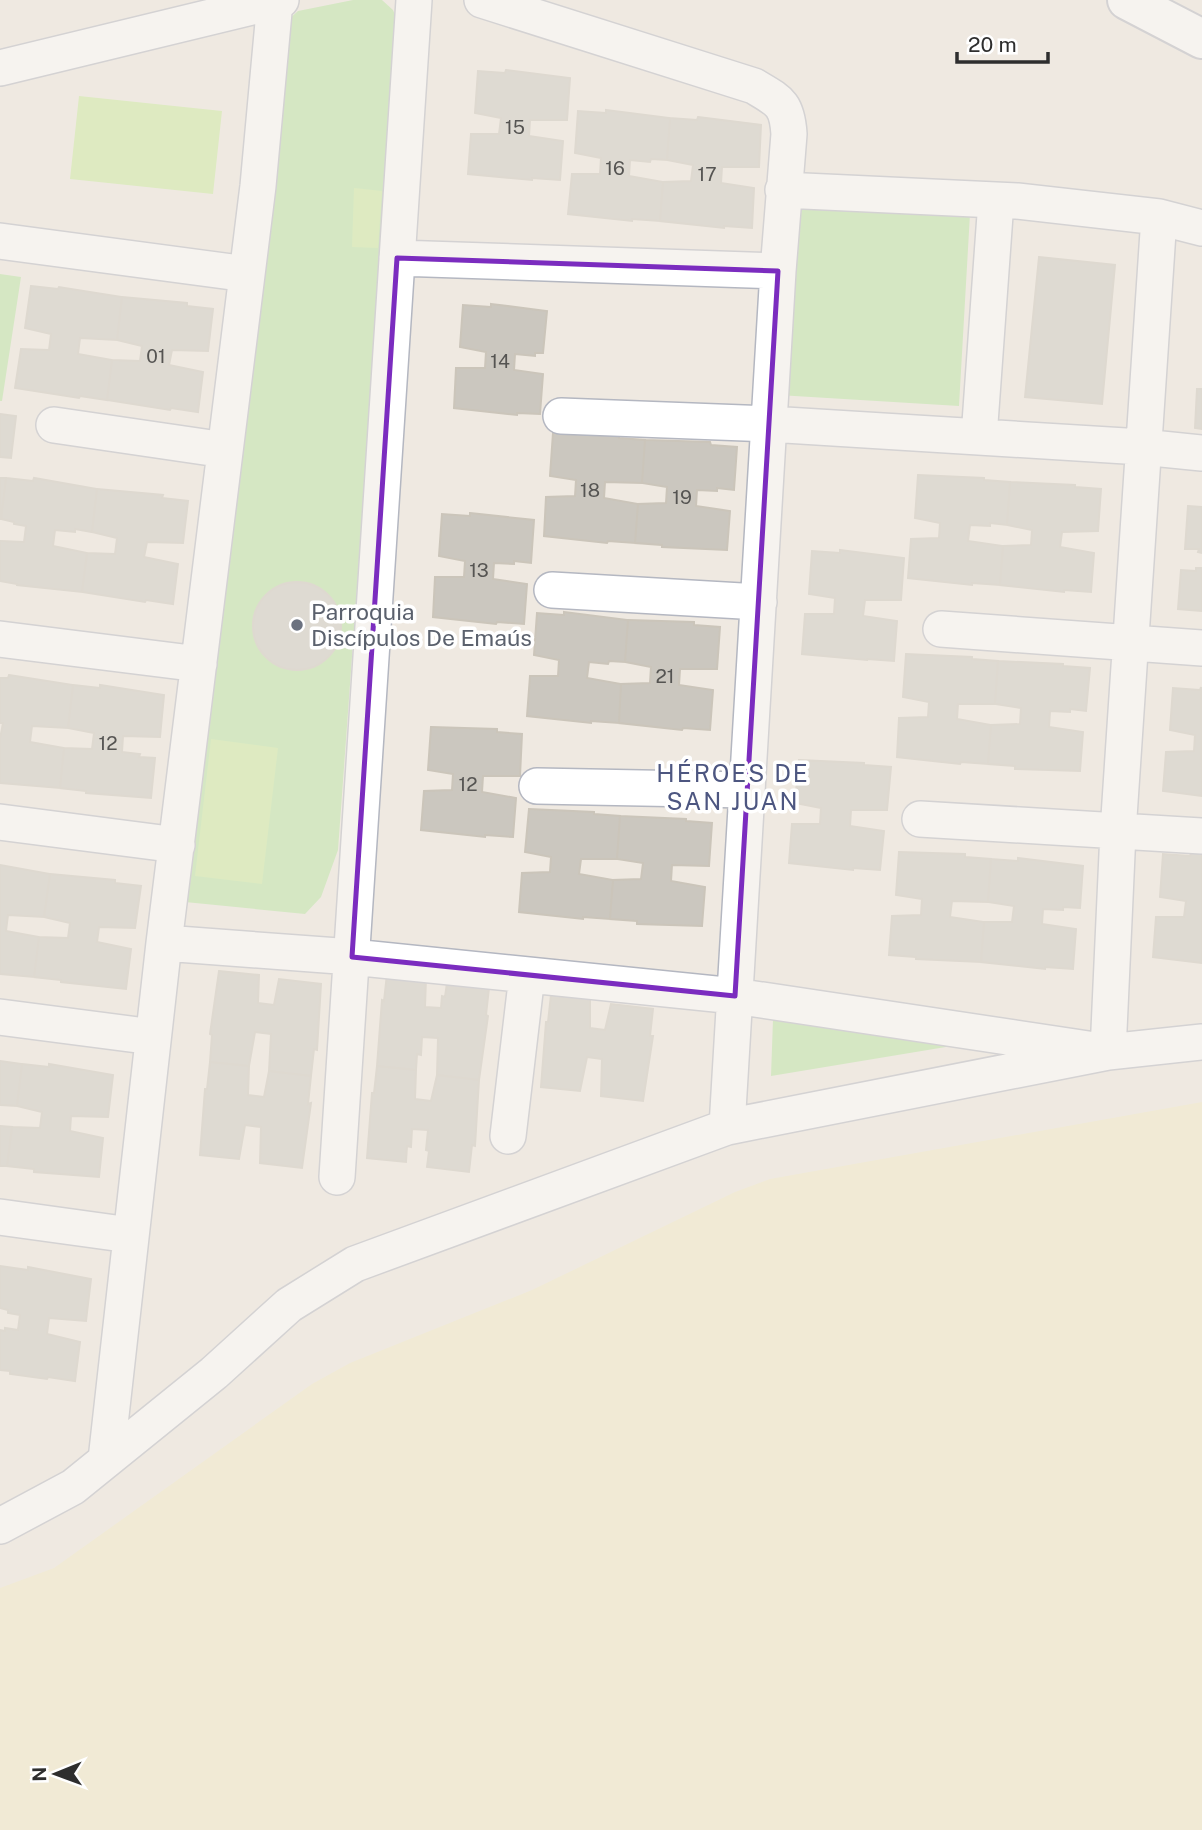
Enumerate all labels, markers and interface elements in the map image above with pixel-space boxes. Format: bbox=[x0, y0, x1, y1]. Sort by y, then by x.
scale bar bbox=[957, 21, 1048, 65]
text: 20 m bbox=[968, 32, 1017, 57]
house number: 15 bbox=[505, 116, 525, 138]
house number: 16 bbox=[605, 157, 625, 179]
house number: 17 bbox=[697, 163, 717, 185]
house number: 01 bbox=[146, 345, 166, 367]
house number: 14 bbox=[490, 350, 510, 372]
house number: 18 bbox=[580, 479, 600, 501]
house number: 19 bbox=[672, 486, 692, 508]
house number: 13 bbox=[469, 559, 489, 581]
place label: Parroquia Discípulos De Emaús bbox=[311, 598, 532, 651]
marker: Parroquia Discípulos De Emaús bbox=[289, 617, 305, 633]
house number: 21 bbox=[655, 665, 675, 687]
house number: 12 bbox=[98, 732, 118, 754]
district label: HÉROES DE SAN JUAN bbox=[656, 759, 810, 815]
house number: 12 bbox=[458, 773, 478, 795]
north arrow bbox=[21, 1739, 91, 1809]
text: N bbox=[28, 1767, 50, 1782]

